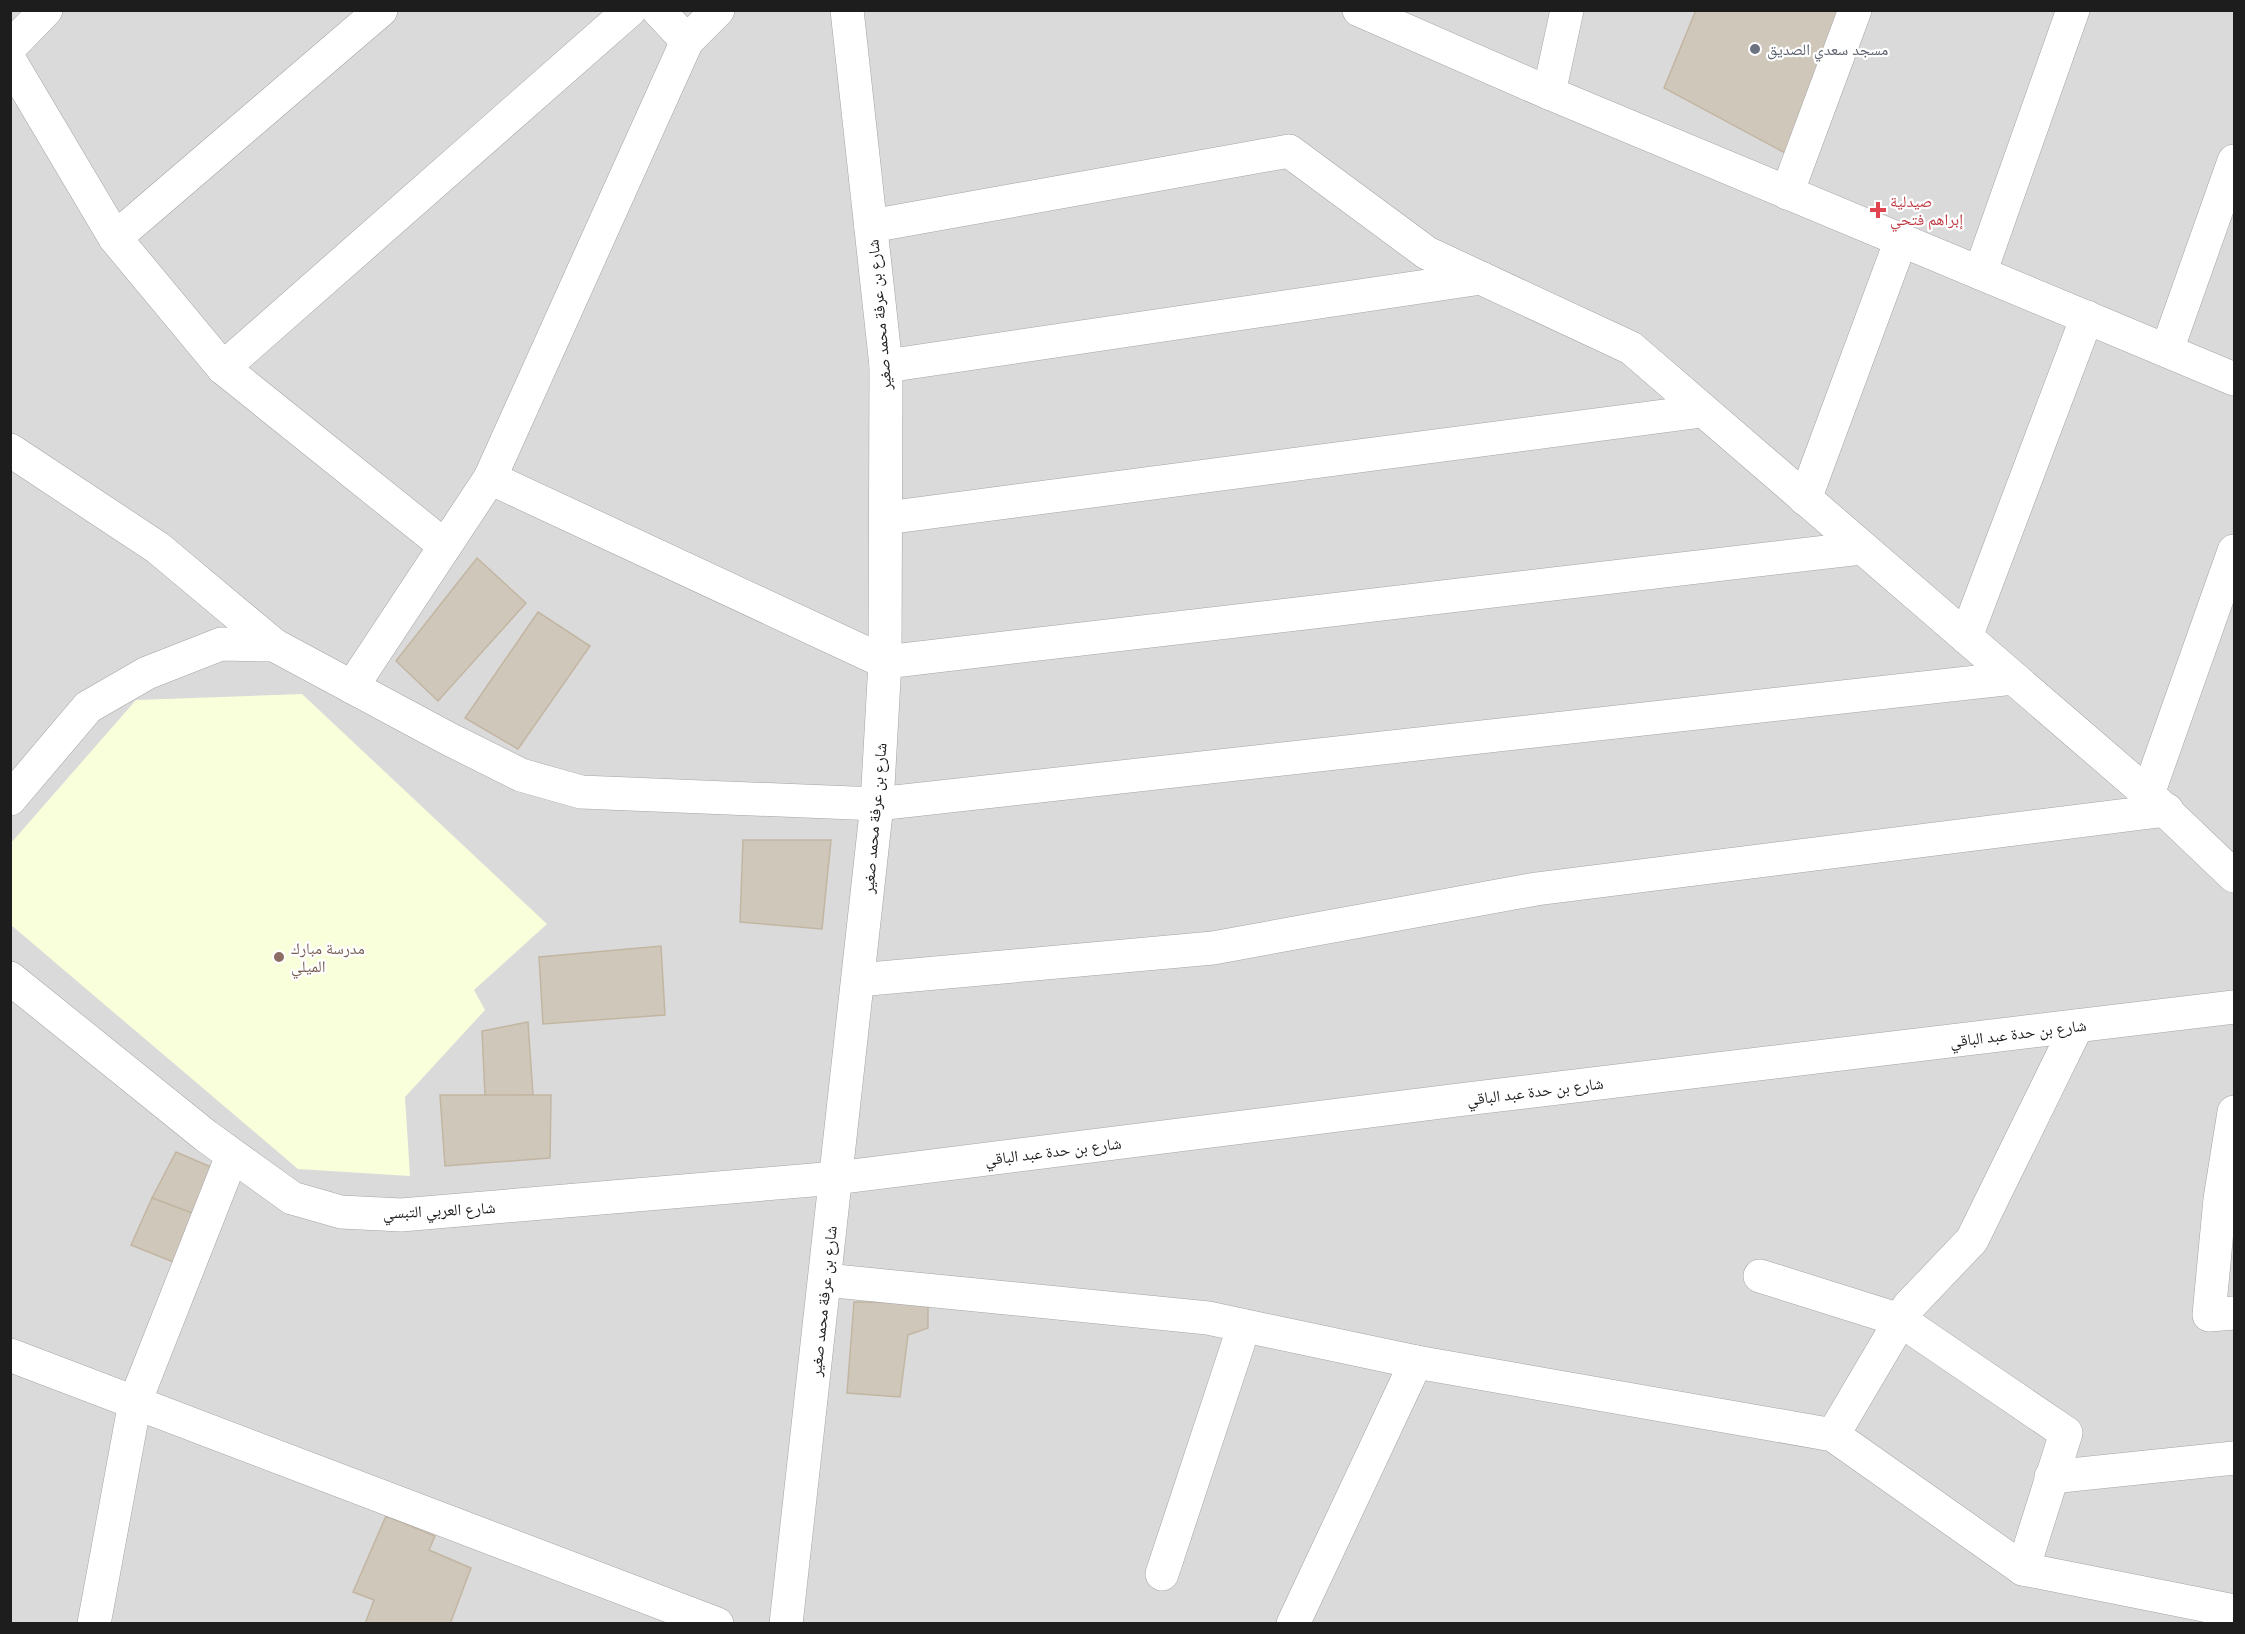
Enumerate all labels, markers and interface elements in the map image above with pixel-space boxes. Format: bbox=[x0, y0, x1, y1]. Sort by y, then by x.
place label: مسجد سعدي الصديق bbox=[1767, 39, 1888, 62]
marker: مسجد سعدي الصديق bbox=[1748, 42, 1762, 56]
place label: صيدلية إبراهم فتحي bbox=[1890, 191, 1963, 232]
marker: صيدلية إبراهم فتحي bbox=[1871, 203, 1885, 217]
street label: شارع بن عرفة محمد صغير bbox=[862, 239, 897, 392]
street label: شارع بن عرفة محمد صغير bbox=[857, 742, 892, 895]
place label: مدرسة مبارك الميلي bbox=[291, 938, 365, 979]
marker: مدرسة مبارك الميلي bbox=[272, 950, 286, 964]
street label: شارع بن حدة عبد الباقي bbox=[1949, 1015, 2088, 1054]
street label: شارع بن حدة عبد الباقي bbox=[1466, 1073, 1605, 1112]
street label: شارع بن حدة عبد الباقي bbox=[984, 1133, 1123, 1172]
street label: شارع العربي التبسي bbox=[382, 1197, 496, 1226]
street label: شارع بن عرفة محمد صغير bbox=[805, 1225, 842, 1378]

